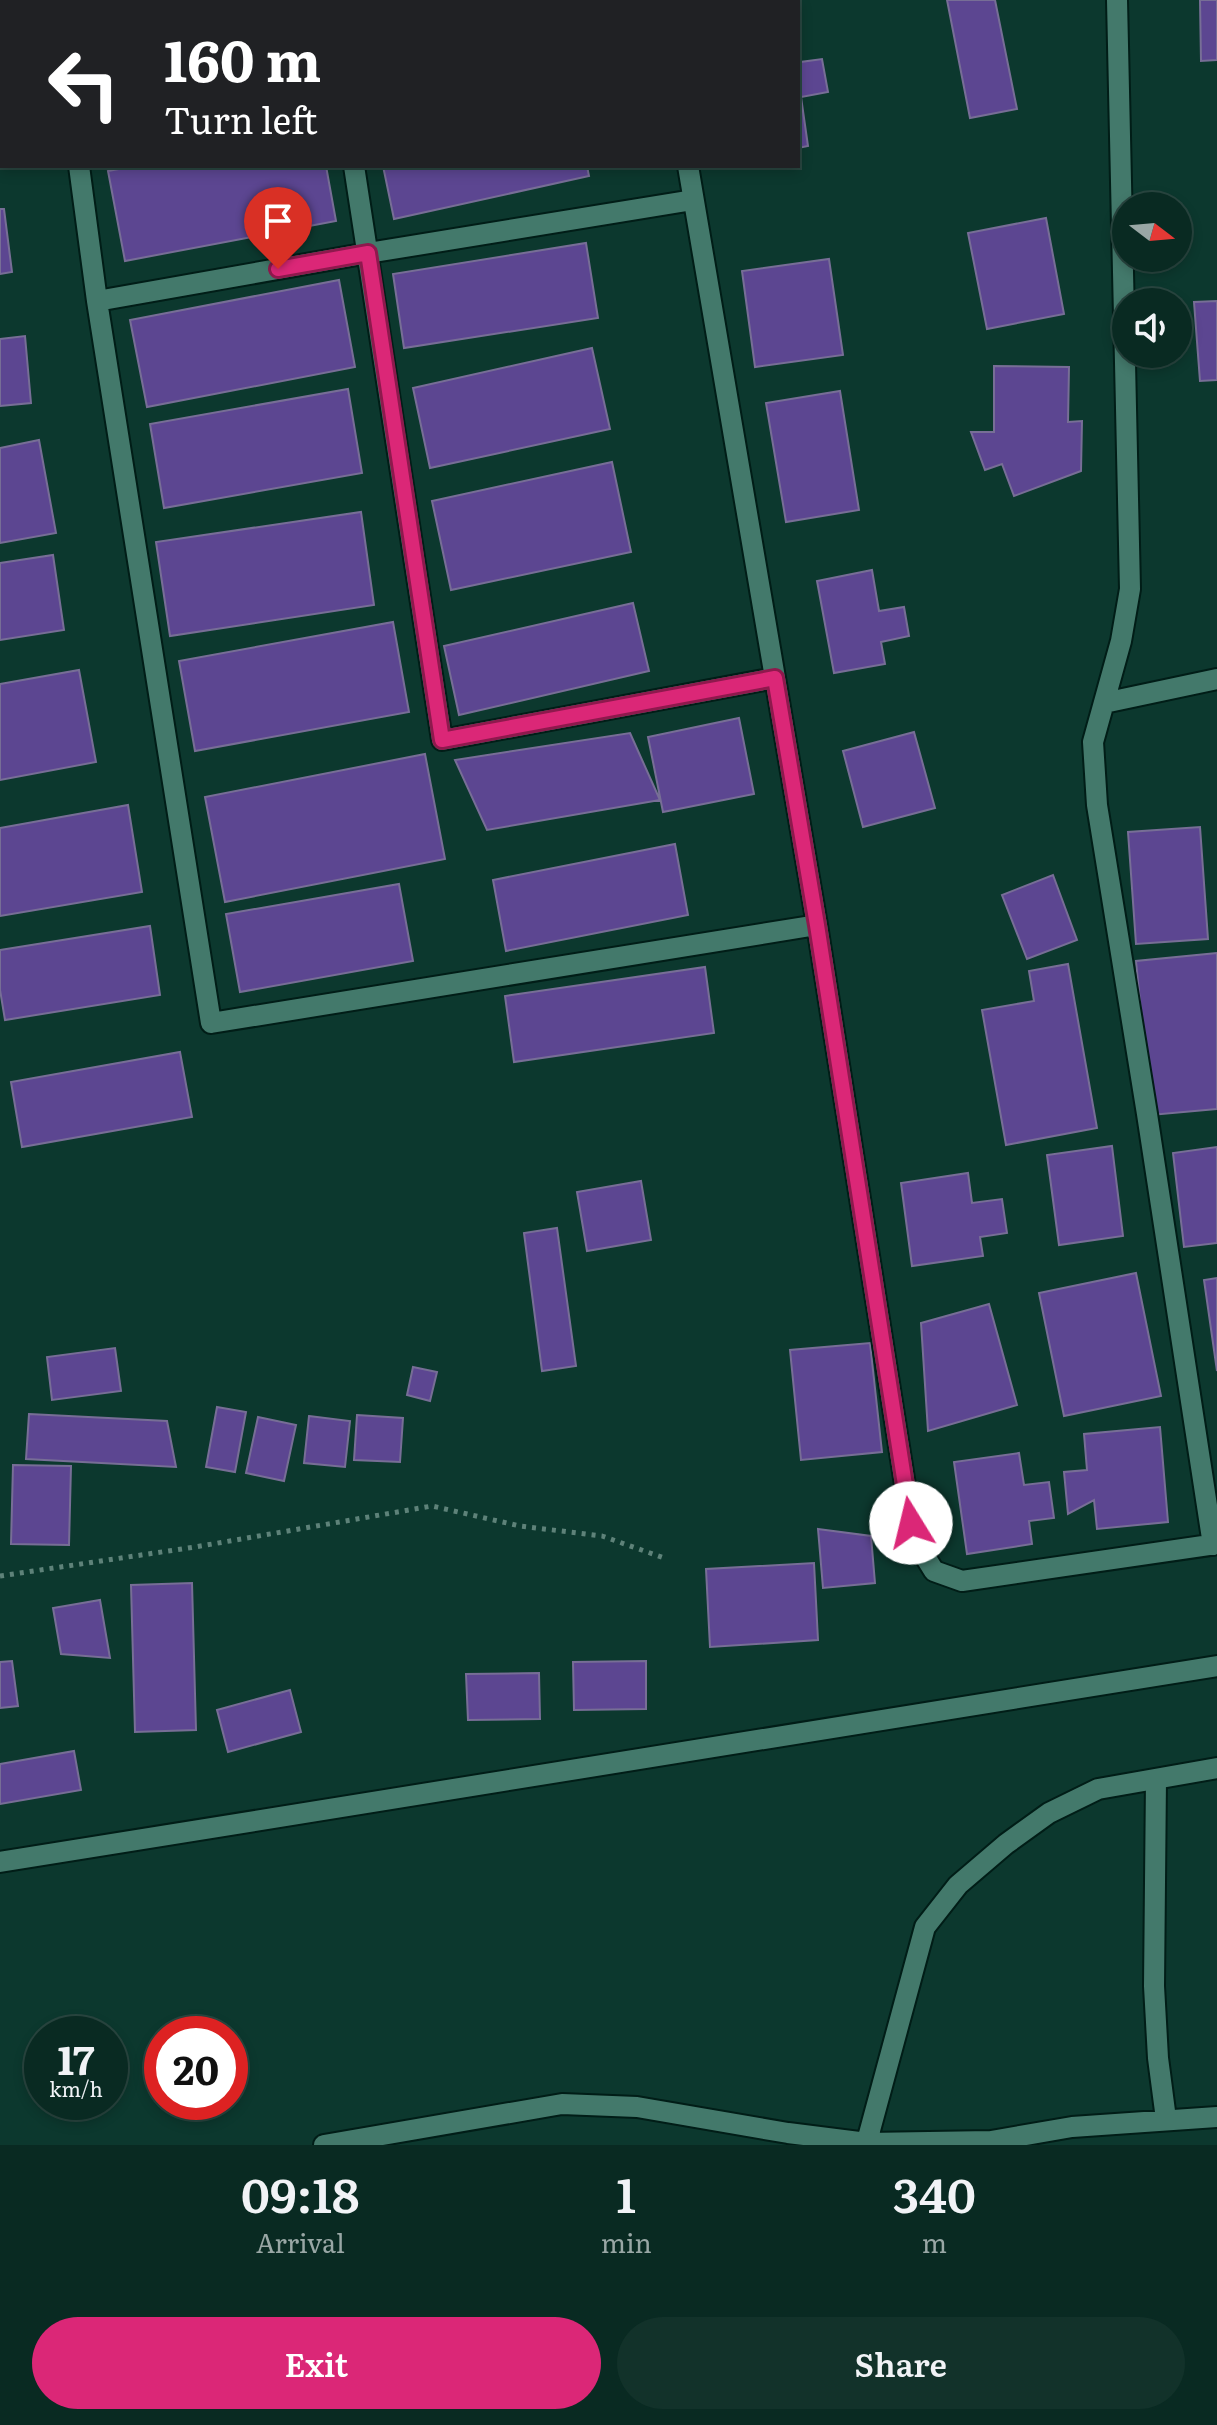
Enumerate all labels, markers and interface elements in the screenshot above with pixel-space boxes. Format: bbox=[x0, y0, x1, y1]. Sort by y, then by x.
text: 160 m bbox=[164, 16, 321, 99]
icon: left bbox=[32, 32, 136, 136]
text: Turn left bbox=[164, 92, 318, 145]
pin bbox=[244, 187, 312, 269]
north arrow bbox=[1112, 192, 1192, 272]
map controls bbox=[1112, 192, 1192, 368]
icon: arrive bbox=[256, 199, 300, 243]
button: sound bbox=[1112, 288, 1192, 368]
position arrow bbox=[869, 1481, 953, 1565]
speed limit sign: 20 bbox=[144, 2016, 248, 2120]
text: 17 bbox=[57, 2028, 95, 2087]
text: km/h bbox=[49, 2073, 103, 2103]
text: 09:18 bbox=[241, 2157, 360, 2228]
text: 1 bbox=[616, 2157, 636, 2228]
text: 340 bbox=[893, 2157, 976, 2228]
text: Arrival bbox=[256, 2222, 345, 2261]
text: min bbox=[601, 2222, 652, 2261]
text: m bbox=[922, 2222, 947, 2261]
button: Exit bbox=[32, 2317, 601, 2409]
button: Share bbox=[617, 2317, 1185, 2409]

